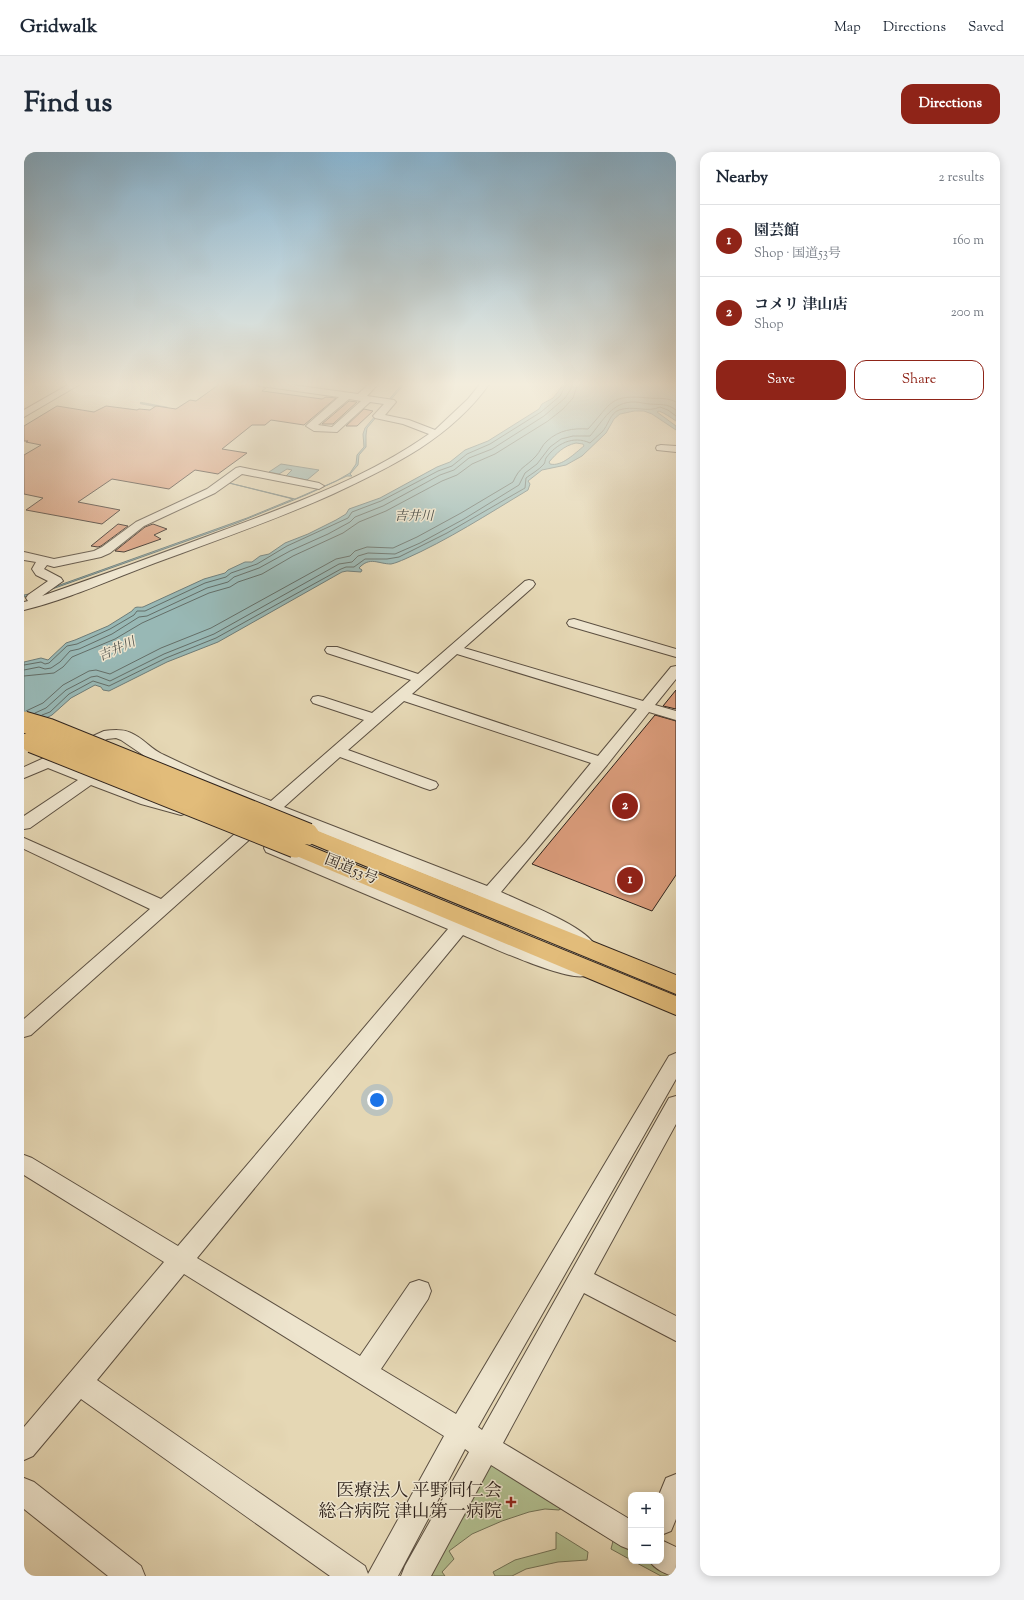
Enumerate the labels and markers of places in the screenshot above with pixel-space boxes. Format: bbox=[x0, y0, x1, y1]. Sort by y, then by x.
pin: 2 bbox=[612, 791, 638, 821]
pin: 1 bbox=[617, 865, 643, 895]
place label: 医療法人 平野同仁会 総合病院 津山第一病院 bbox=[318, 1479, 502, 1526]
marker: 医療法人 平野同仁会 総合病院 津山第一病院 bbox=[505, 1496, 517, 1508]

